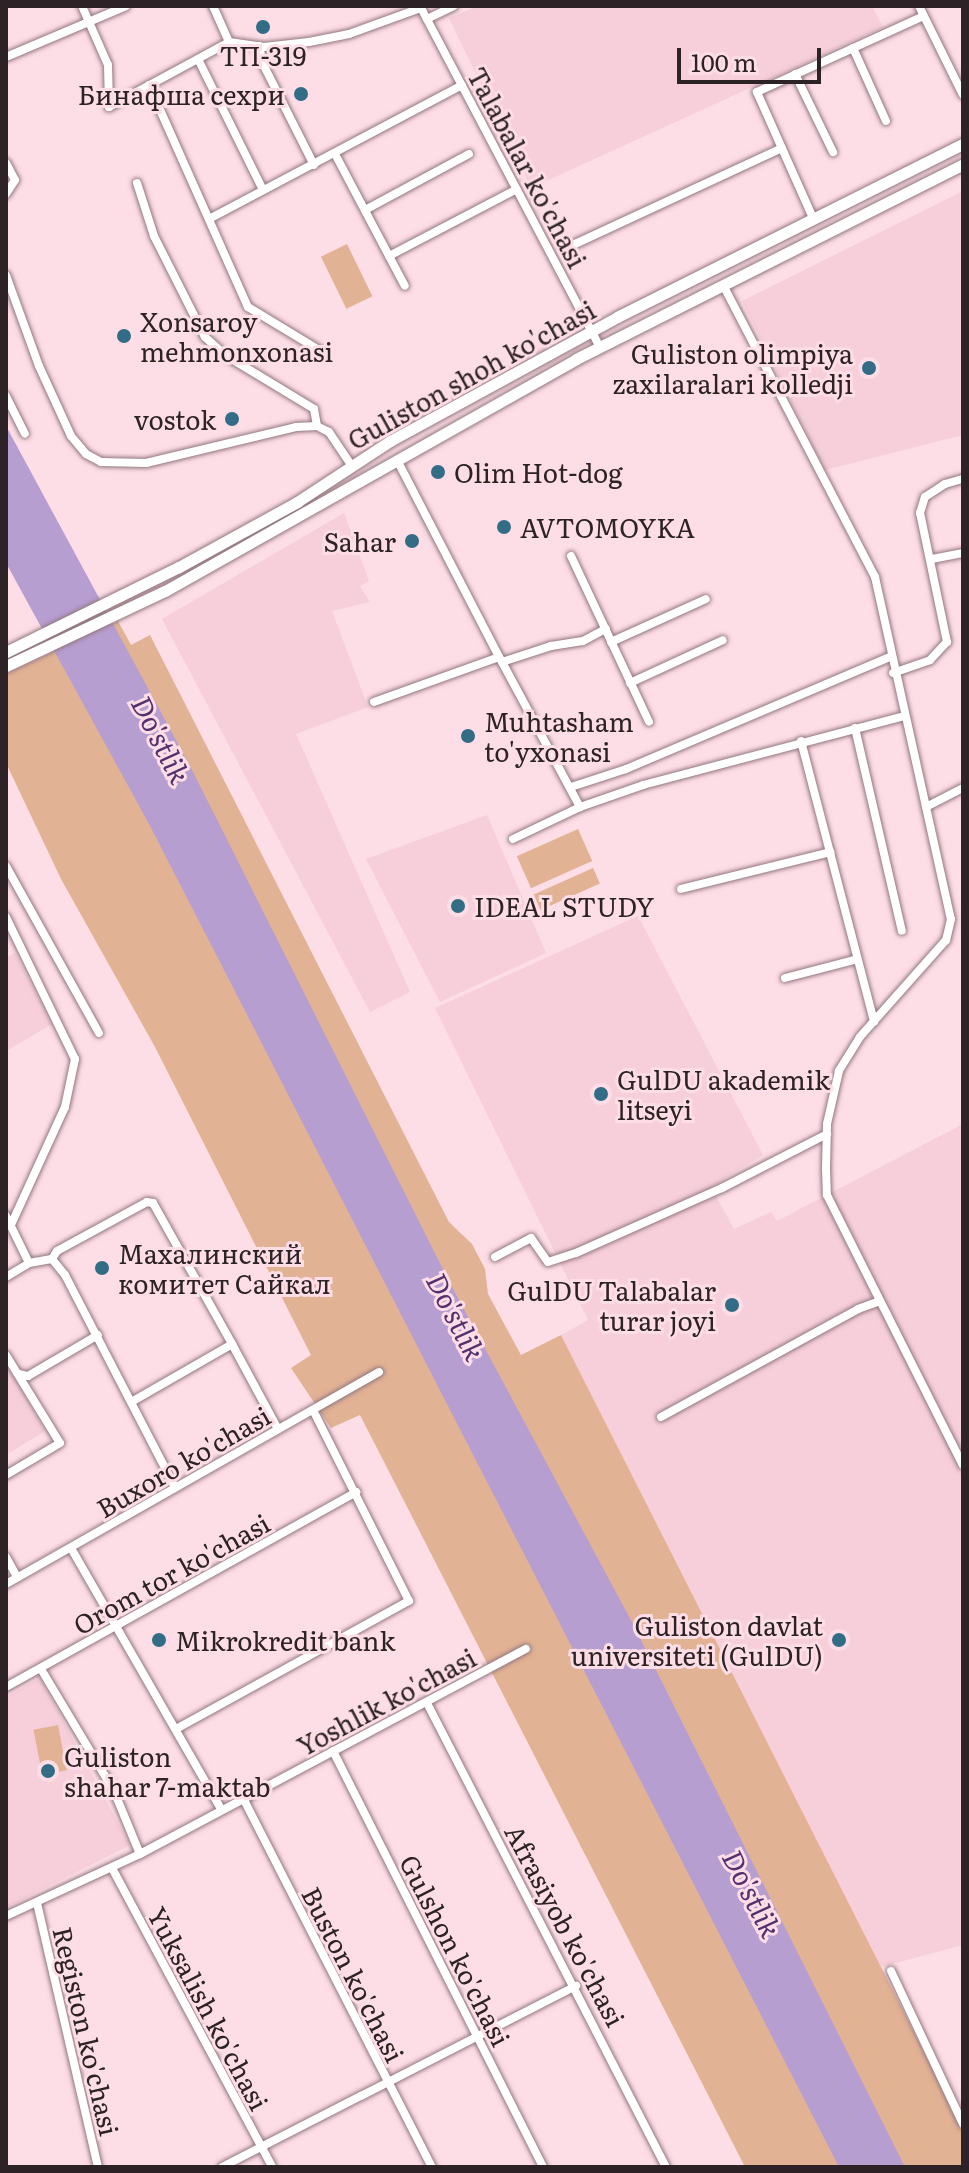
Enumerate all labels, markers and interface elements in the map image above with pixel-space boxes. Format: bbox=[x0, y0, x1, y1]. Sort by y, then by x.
marker: ТП-319 bbox=[254, 18, 272, 36]
scale bar bbox=[681, 32, 825, 82]
place label: ТП-319 bbox=[220, 39, 306, 71]
text: 100 m bbox=[691, 44, 757, 79]
street label: Talabalar ko'chasi bbox=[462, 61, 594, 273]
place label: Бинафша сехри bbox=[78, 78, 285, 110]
marker: Бинафша сехри bbox=[292, 85, 310, 103]
street label: Guliston shoh ko'chasi bbox=[342, 293, 600, 455]
place label: Xonsaroy mehmonxonasi bbox=[140, 305, 333, 366]
marker: Xonsaroy mehmonxonasi bbox=[115, 327, 133, 345]
place label: Guliston olimpiya zaxilaralari kolledji bbox=[613, 337, 853, 398]
marker: Guliston olimpiya zaxilaralari kolledji bbox=[860, 359, 878, 377]
place label: vostok bbox=[134, 403, 216, 435]
marker: vostok bbox=[223, 410, 241, 428]
place label: Olim Hot-dog bbox=[454, 456, 623, 488]
marker: Olim Hot-dog bbox=[429, 463, 447, 481]
place label: AVTOMOYKA bbox=[520, 511, 695, 543]
marker: AVTOMOYKA bbox=[495, 518, 513, 536]
place label: Sahar bbox=[323, 525, 396, 557]
marker: Sahar bbox=[403, 532, 421, 550]
water label: Do'stlik bbox=[126, 690, 198, 788]
place label: Muhtasham to'yxonasi bbox=[484, 705, 634, 766]
marker: Muhtasham to'yxonasi bbox=[459, 727, 477, 745]
place label: IDEAL STUDY bbox=[474, 890, 654, 922]
marker: IDEAL STUDY bbox=[449, 897, 467, 915]
place label: GulDU akademik litseyi bbox=[617, 1063, 830, 1124]
marker: GulDU akademik litseyi bbox=[592, 1085, 610, 1103]
place label: Махалинский комитет Сайкал bbox=[118, 1237, 331, 1298]
marker: Махалинский комитет Сайкал bbox=[93, 1259, 111, 1277]
water label: Do'stlik bbox=[421, 1267, 493, 1365]
place label: GulDU Talabalar turar joyi bbox=[507, 1274, 716, 1336]
marker: GulDU Talabalar turar joyi bbox=[723, 1296, 741, 1314]
street label: Buxoro ko'chasi bbox=[91, 1399, 275, 1523]
street label: Orom tor ko'chasi bbox=[67, 1506, 275, 1640]
place label: Guliston davlat universiteti (GulDU) bbox=[571, 1609, 823, 1670]
place label: Mikrokredit bank bbox=[175, 1624, 395, 1656]
marker: Mikrokredit bank bbox=[150, 1631, 168, 1649]
marker: Guliston davlat universiteti (GulDU) bbox=[830, 1631, 848, 1649]
street label: Yoshlik ko'chasi bbox=[291, 1641, 481, 1761]
place label: Guliston shahar 7-maktab bbox=[64, 1740, 270, 1802]
marker: Guliston shahar 7-maktab bbox=[39, 1762, 57, 1780]
street label: Afrasiyob ko'chasi bbox=[500, 1819, 632, 2031]
water label: Do'stlik bbox=[717, 1844, 789, 1942]
street label: Gulshon ko'chasi bbox=[394, 1849, 518, 2051]
street label: Buston ko'chasi bbox=[296, 1881, 412, 2067]
street label: Yuksalish ko'chasi bbox=[142, 1901, 276, 2115]
street label: Registon ko'chasi bbox=[48, 1923, 126, 2139]

